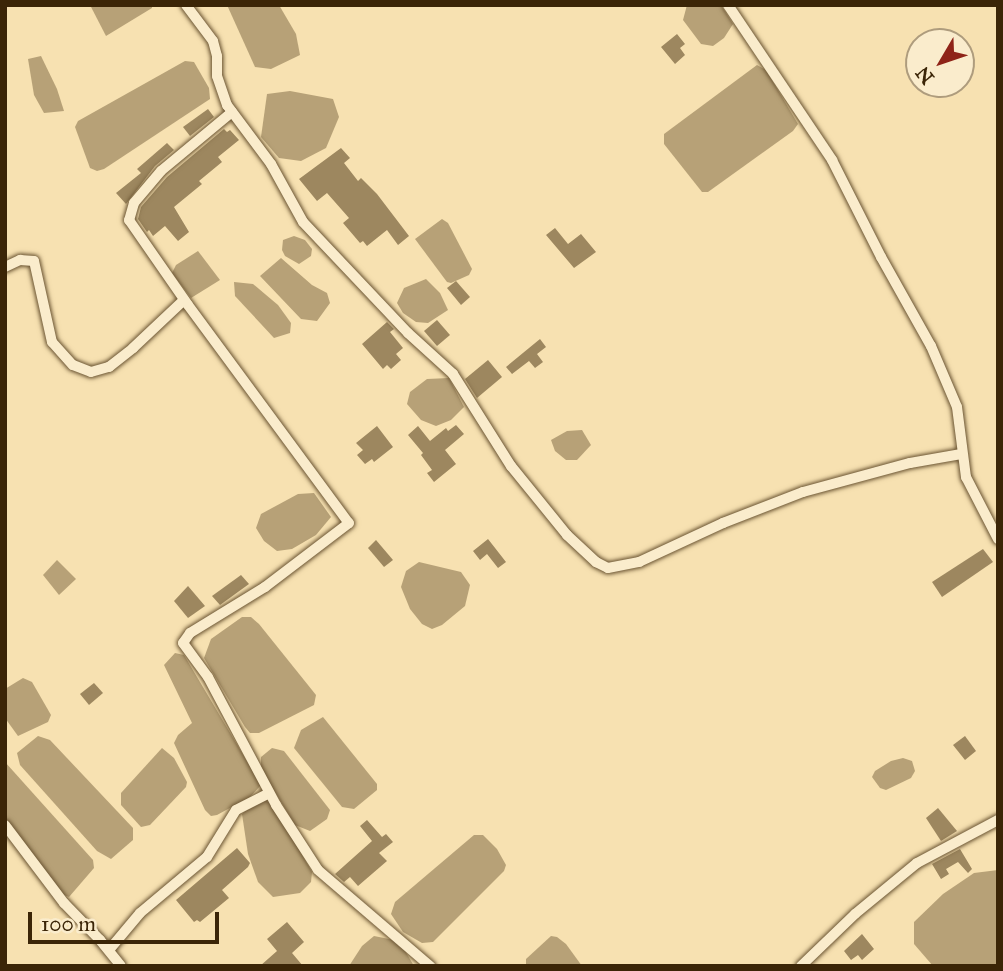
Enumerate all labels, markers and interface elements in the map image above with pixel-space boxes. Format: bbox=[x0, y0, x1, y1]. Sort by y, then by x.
north arrow bbox=[905, 28, 975, 98]
text: N bbox=[911, 62, 939, 89]
scale bar bbox=[32, 898, 222, 942]
text: 100 m bbox=[41, 911, 96, 937]

